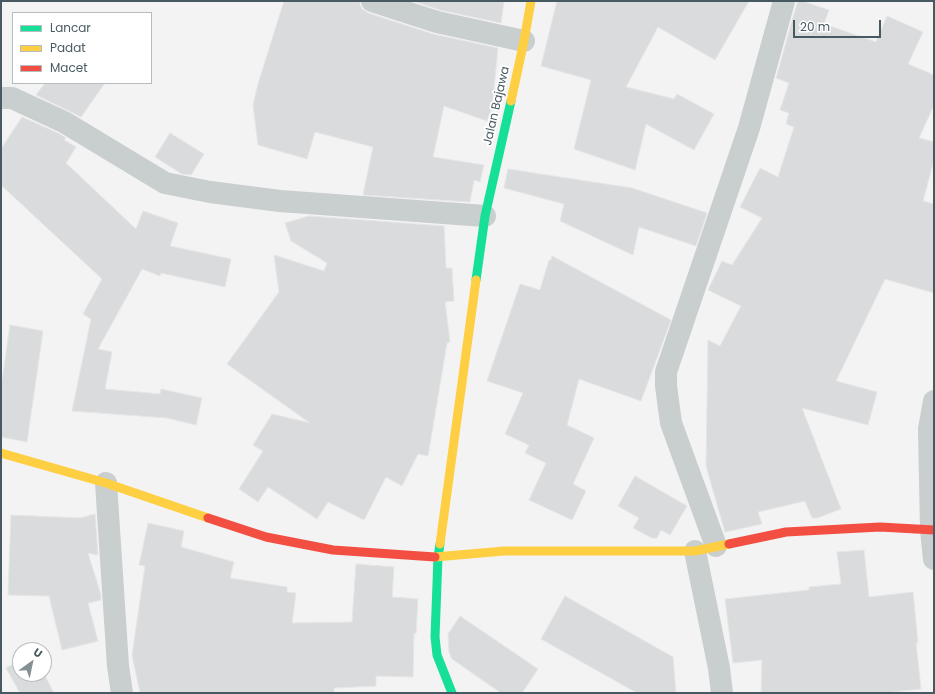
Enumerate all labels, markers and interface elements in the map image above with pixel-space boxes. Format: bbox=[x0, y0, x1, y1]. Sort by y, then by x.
legend bbox=[12, 12, 152, 84]
scale bar bbox=[795, 12, 883, 38]
text: 20 m bbox=[800, 18, 830, 35]
text: Lancar bbox=[50, 19, 91, 36]
text: Padat bbox=[50, 39, 86, 56]
text: Macet bbox=[50, 59, 88, 76]
street label: Jalan Bajawa bbox=[481, 65, 513, 147]
north arrow bbox=[12, 642, 52, 682]
text: U bbox=[30, 644, 46, 662]

